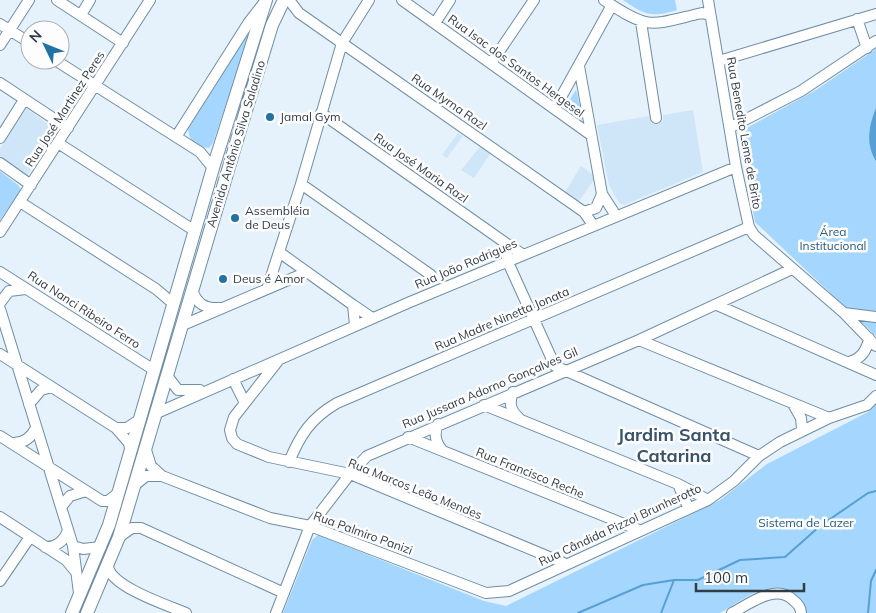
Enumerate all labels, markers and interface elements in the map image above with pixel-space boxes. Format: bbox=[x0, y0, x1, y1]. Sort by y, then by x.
street label: Rua Isac dos Santos Hergesel bbox=[445, 11, 587, 120]
north arrow bbox=[20, 20, 70, 70]
text: N bbox=[25, 26, 46, 46]
street label: Rua José Martinez Peres bbox=[22, 48, 108, 169]
street label: Rua Benedito Leme de Brito bbox=[724, 56, 765, 210]
street label: Avenida Antônio Silva Saladino bbox=[203, 58, 268, 229]
street label: Rua Myrna Razl bbox=[409, 70, 490, 133]
place label: Jamal Gym bbox=[280, 109, 341, 124]
marker: Jamal Gym bbox=[264, 111, 276, 123]
street label: Rua José Maria Razl bbox=[371, 129, 471, 206]
place label: Assembléia de Deus bbox=[245, 203, 309, 232]
marker: Assembléia de Deus bbox=[229, 212, 241, 224]
park label: Área Institucional bbox=[800, 224, 866, 253]
street label: Rua João Rodrigues bbox=[412, 235, 519, 292]
street label: Rua Nanci Ribeiro Ferro bbox=[25, 268, 144, 352]
place label: Deus é Amor bbox=[233, 271, 305, 286]
marker: Deus é Amor bbox=[217, 273, 229, 285]
street label: Rua Madre Ninetta Jonata bbox=[432, 283, 571, 354]
street label: Rua Jussara Adorno Gonçalves Gil bbox=[400, 344, 580, 431]
district label: Jardim Santa Catarina bbox=[617, 423, 731, 467]
street label: Rua Francisco Reche bbox=[474, 444, 587, 501]
street label: Rua Marcos Leão Mendes bbox=[346, 455, 484, 522]
street label: Rua Cândida Pizzol Brunherotto bbox=[536, 480, 704, 569]
street label: Rua Palmiro Panizi bbox=[312, 508, 415, 557]
park label: Sistema de Lazer bbox=[758, 515, 854, 530]
scale bar bbox=[696, 560, 804, 592]
text: 100 m bbox=[704, 568, 748, 587]

